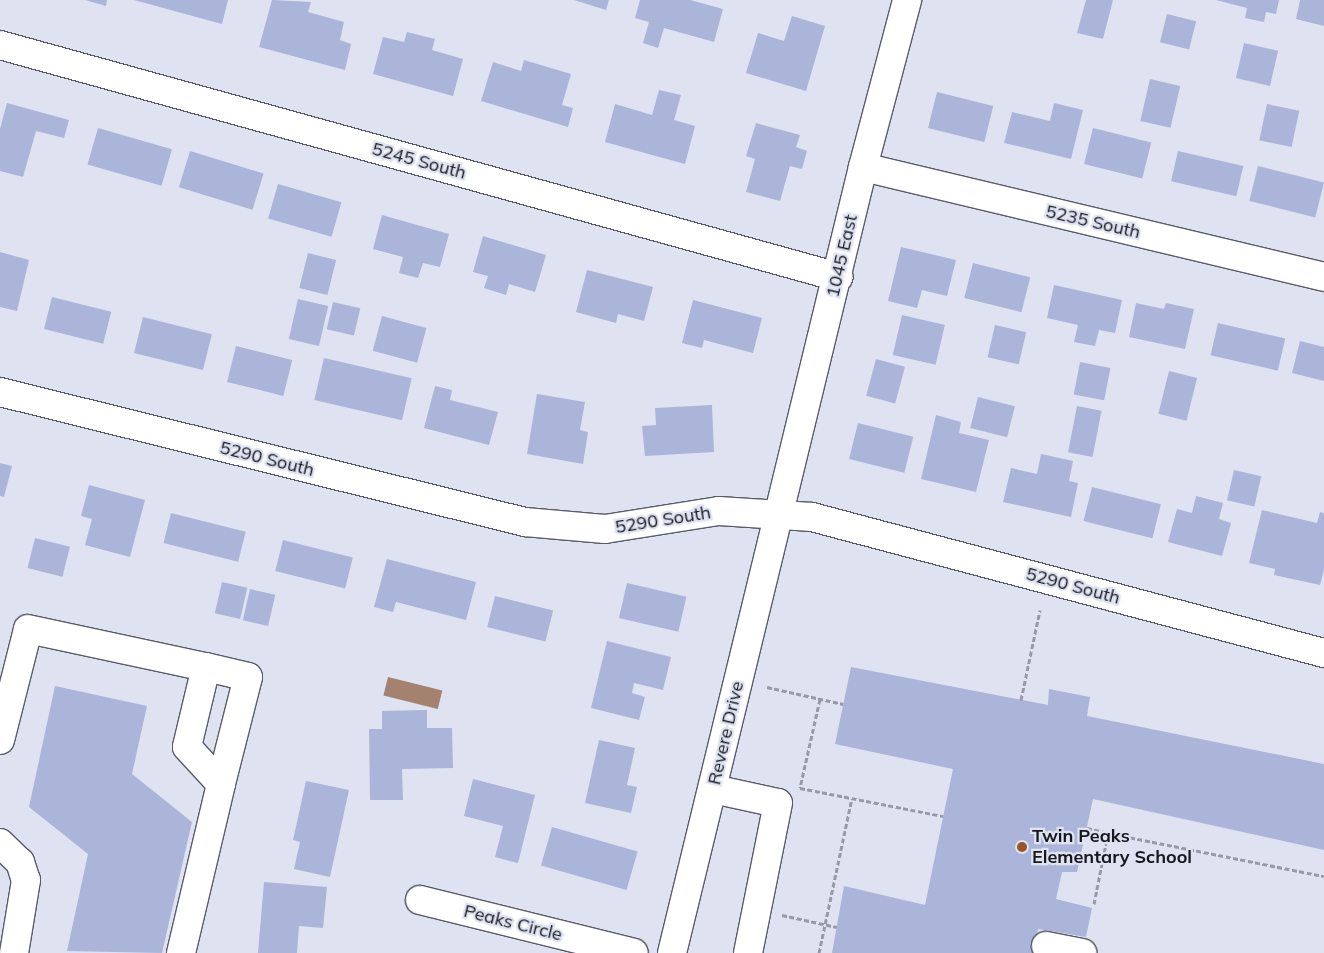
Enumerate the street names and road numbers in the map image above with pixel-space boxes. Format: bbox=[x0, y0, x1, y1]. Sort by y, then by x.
street label: 5245 South bbox=[370, 138, 468, 184]
street label: 5235 South bbox=[1043, 201, 1143, 243]
street label: 1045 East bbox=[822, 213, 862, 299]
street label: 5290 South bbox=[218, 437, 316, 481]
street label: 5290 South bbox=[614, 502, 712, 538]
street label: 5290 South bbox=[1024, 563, 1122, 609]
street label: Revere Drive bbox=[704, 679, 748, 787]
street label: Peaks Circle bbox=[462, 900, 564, 946]

